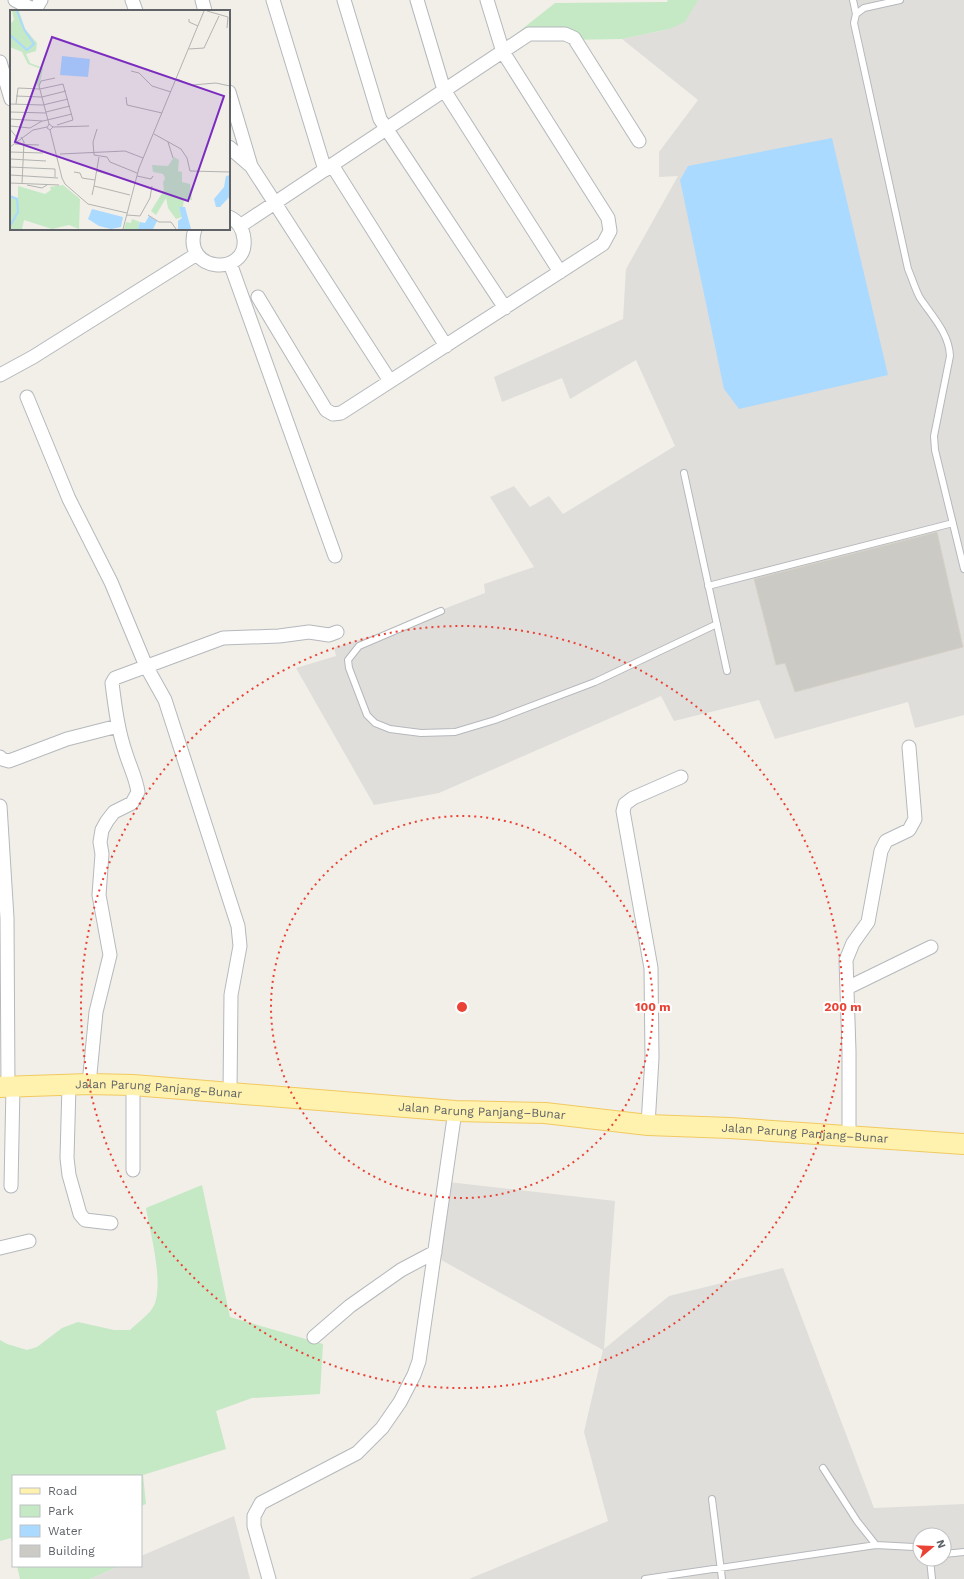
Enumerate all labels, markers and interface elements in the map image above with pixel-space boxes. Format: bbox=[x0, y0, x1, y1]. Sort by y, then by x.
inset map bbox=[10, 10, 230, 230]
centre of rings bbox=[455, 1000, 469, 1014]
text: 100 m bbox=[635, 1000, 671, 1014]
text: 200 m bbox=[824, 1000, 862, 1014]
street label: Jalan Parung Panjang–Bunar bbox=[75, 1077, 243, 1101]
street label: Jalan Parung Panjang–Bunar bbox=[398, 1099, 566, 1122]
street label: Jalan Parung Panjang–Bunar bbox=[721, 1121, 889, 1146]
legend bbox=[12, 1475, 142, 1567]
text: Road bbox=[48, 1484, 77, 1498]
text: Park bbox=[48, 1504, 74, 1518]
text: Water bbox=[48, 1524, 83, 1538]
north arrow bbox=[912, 1527, 952, 1567]
text: N bbox=[934, 1538, 948, 1550]
text: Building bbox=[48, 1544, 95, 1558]

